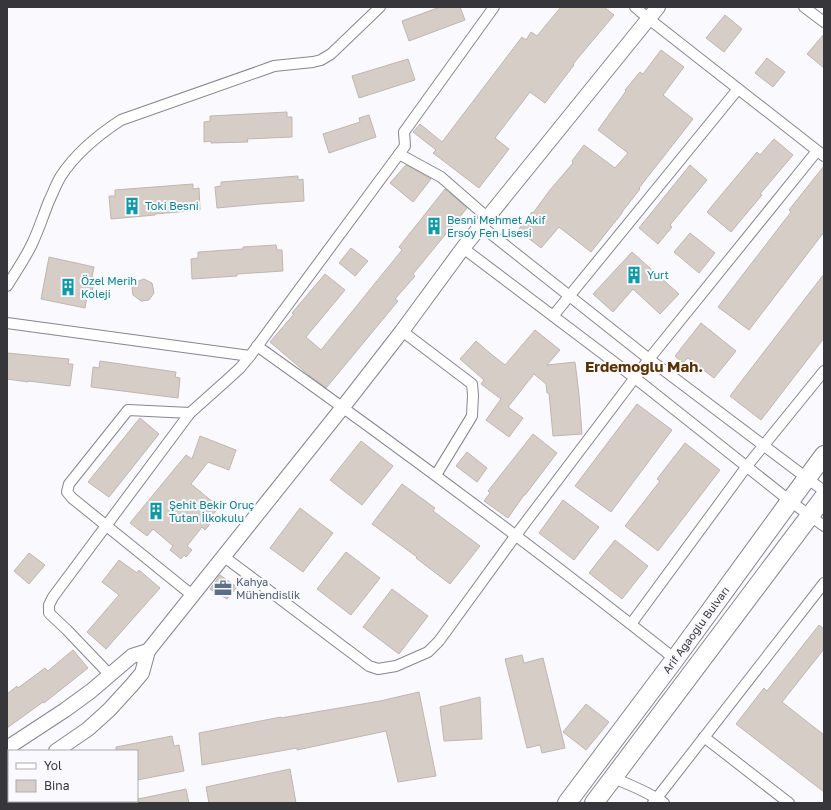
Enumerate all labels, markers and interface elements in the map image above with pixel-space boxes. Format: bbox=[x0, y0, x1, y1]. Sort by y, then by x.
building icon: Toki Besni bbox=[122, 196, 142, 216]
place label: Toki Besni bbox=[145, 199, 199, 212]
place label: Besni Mehmet Akif Ersoy Fen Lisesi bbox=[447, 213, 545, 239]
building icon: Besni Mehmet Akif Ersoy Fen Lisesi bbox=[424, 216, 444, 236]
building icon: Yurt bbox=[624, 265, 644, 285]
place label: Yurt bbox=[647, 268, 669, 281]
place label: Özel Merih Koleji bbox=[81, 274, 137, 300]
building icon: Özel Merih Koleji bbox=[58, 277, 78, 297]
district label: Erdemoğlu Mah. bbox=[585, 357, 703, 375]
place label: Şehit Bekir Oruç Tutan İlkokulu bbox=[169, 498, 254, 524]
building icon: Şehit Bekir Oruç Tutan İlkokulu bbox=[146, 501, 166, 521]
place label: Kahya Mühendislik bbox=[236, 575, 300, 601]
office icon: Kahya Mühendislik bbox=[213, 578, 233, 598]
street label: Arif Ağaoğlu Bulvarı bbox=[660, 584, 732, 676]
legend bbox=[8, 750, 138, 802]
text: Yol bbox=[44, 758, 62, 773]
text: Bina bbox=[44, 778, 69, 793]

